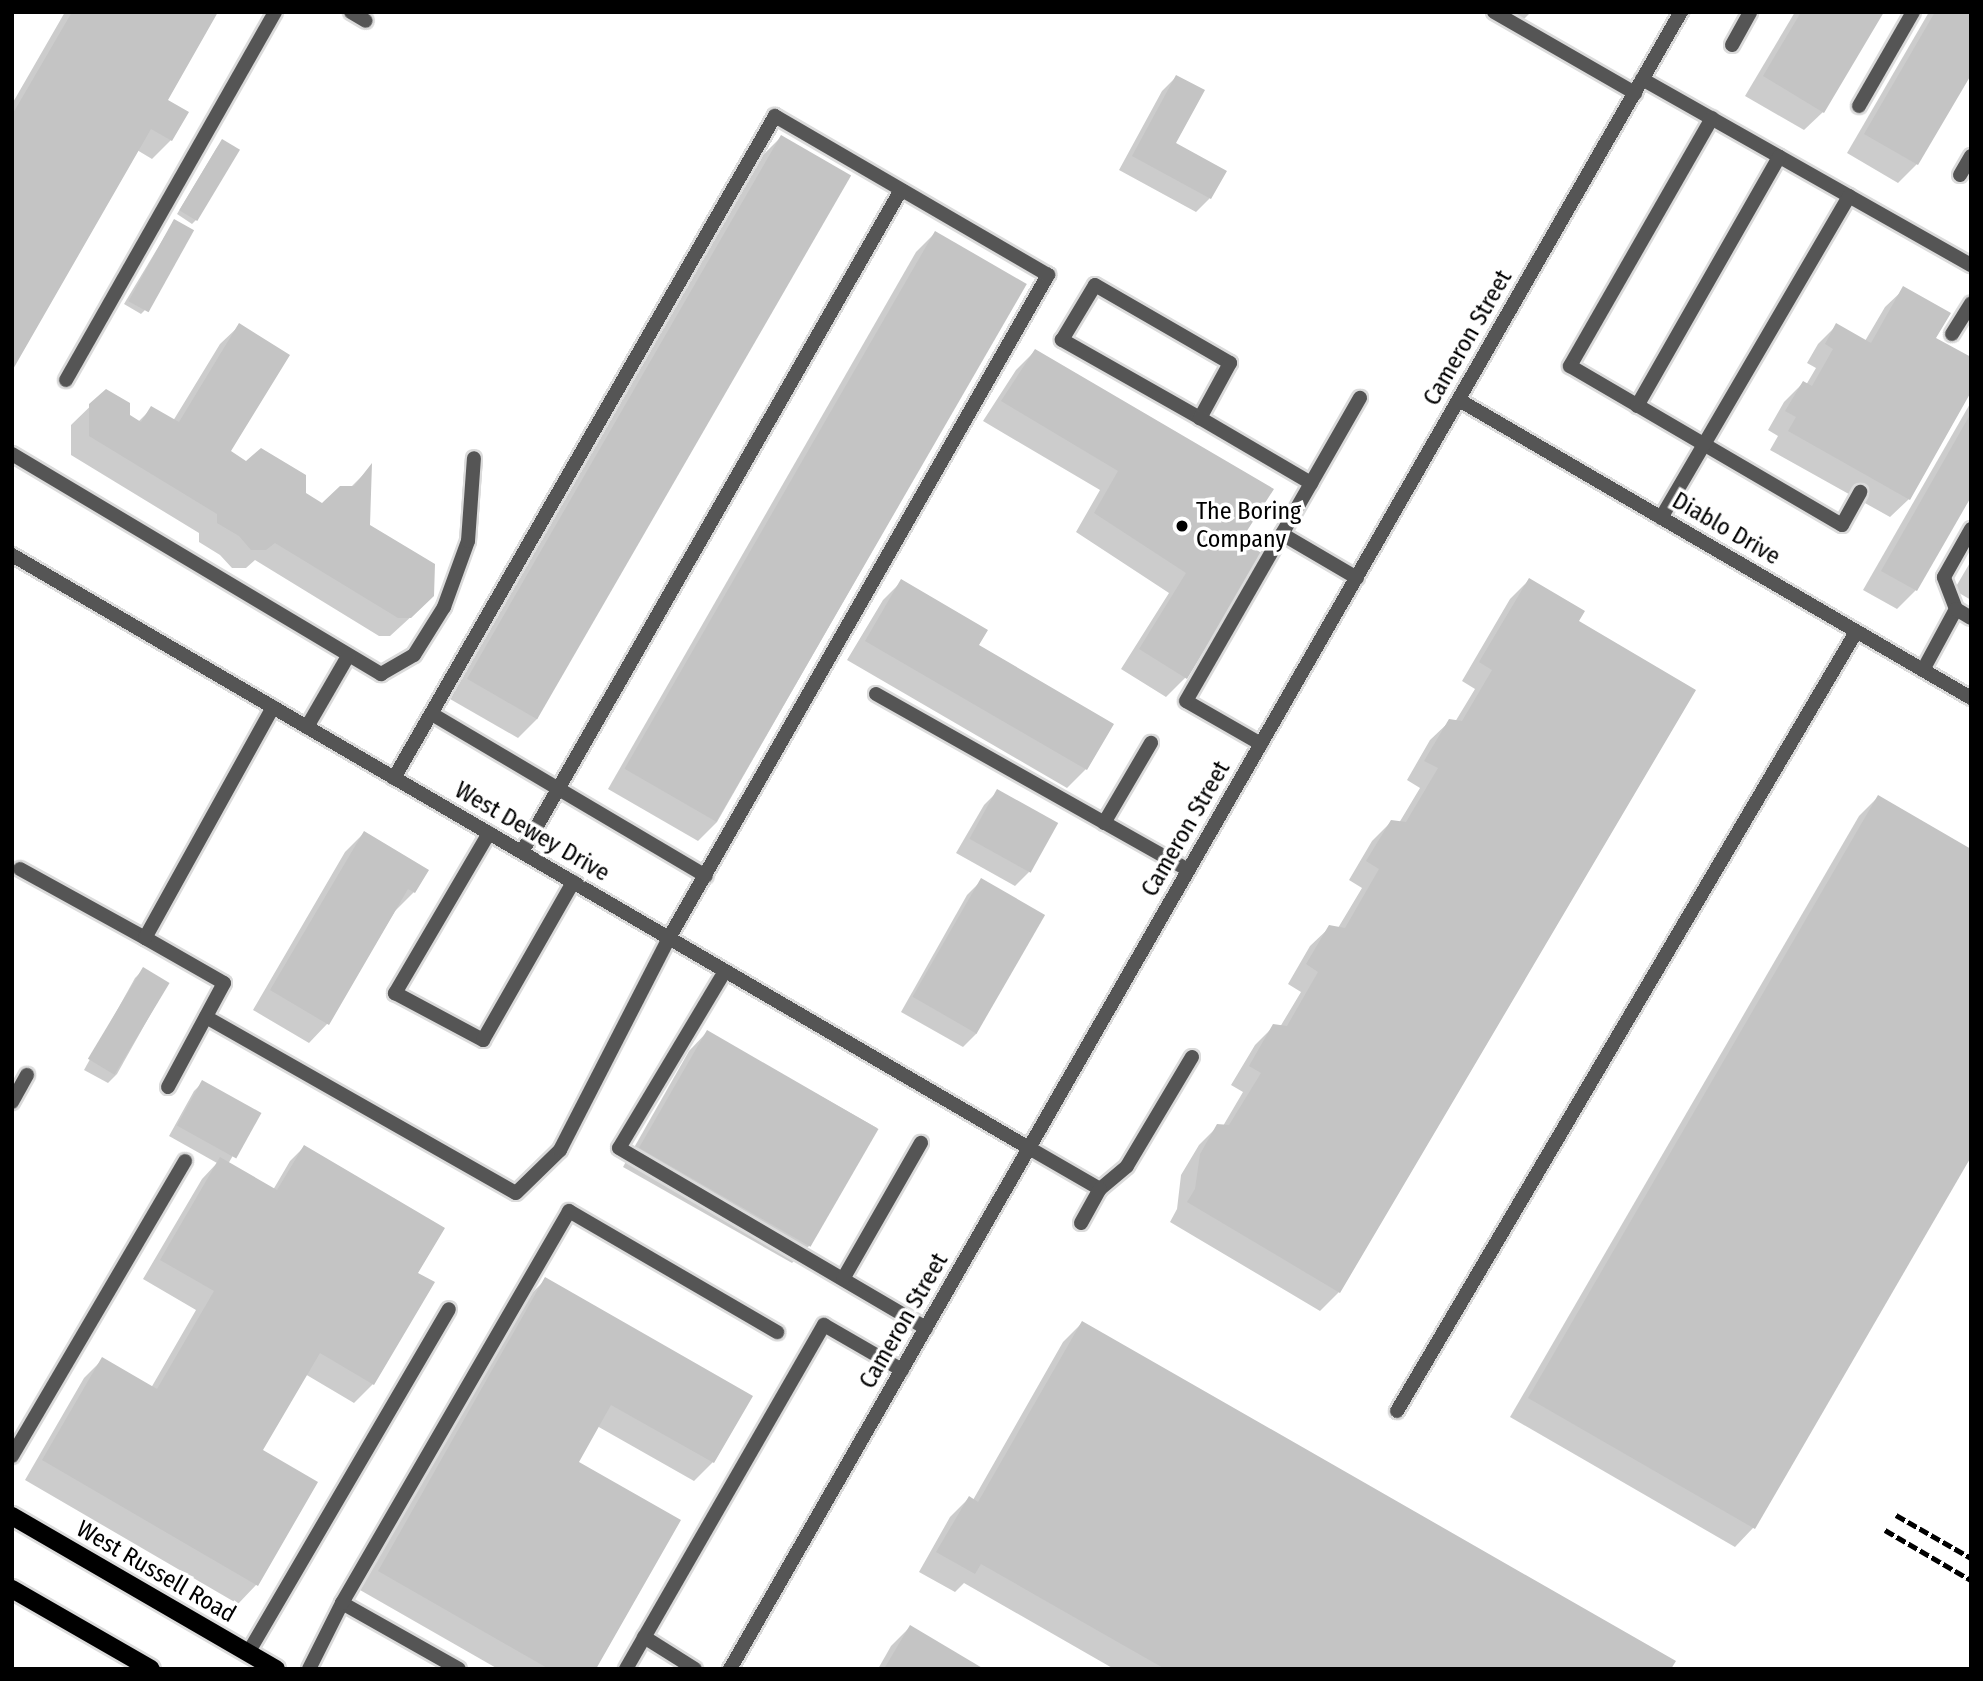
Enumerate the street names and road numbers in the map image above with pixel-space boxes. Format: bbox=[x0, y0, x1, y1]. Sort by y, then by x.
street label: Cameron Street bbox=[1418, 265, 1518, 411]
street label: Diablo Drive bbox=[1667, 487, 1785, 571]
street label: Cameron Street bbox=[1136, 756, 1236, 902]
street label: West Dewey Drive bbox=[450, 776, 614, 888]
street label: Cameron Street bbox=[854, 1248, 954, 1394]
street label: West Russell Road bbox=[71, 1515, 241, 1629]

